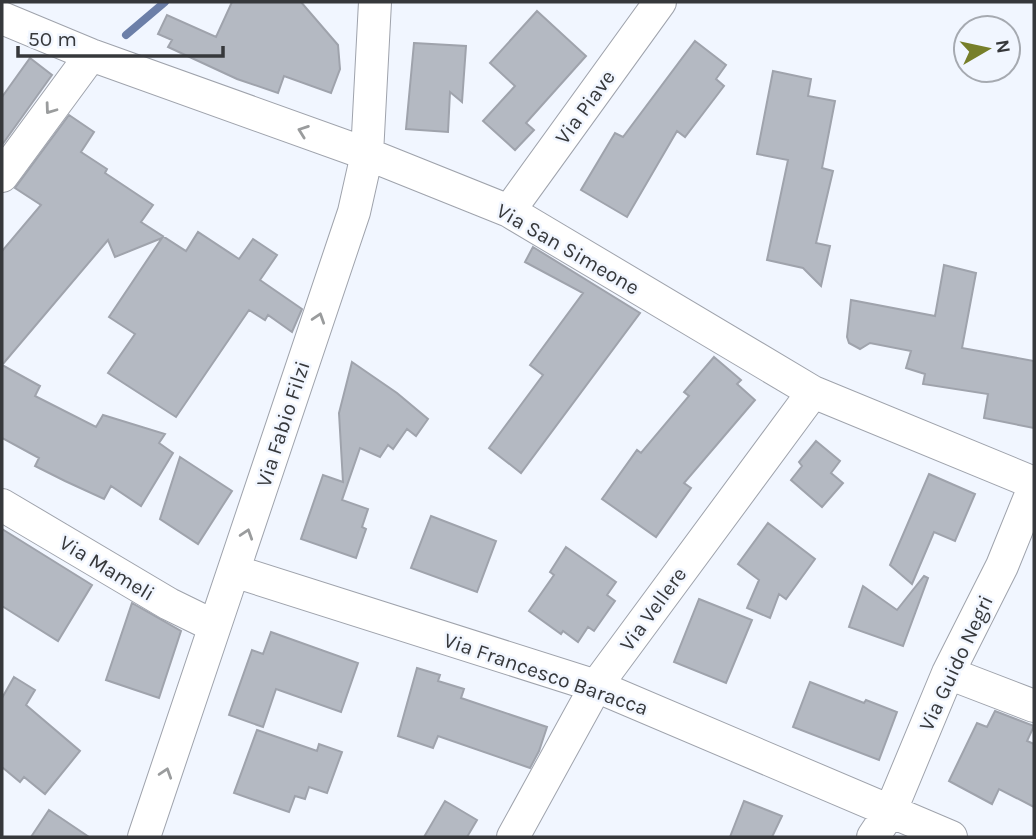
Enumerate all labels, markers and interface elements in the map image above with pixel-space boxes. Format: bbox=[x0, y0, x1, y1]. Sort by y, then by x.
scale bar bbox=[18, 14, 222, 58]
north arrow bbox=[952, 14, 1022, 84]
text: 50 m bbox=[28, 27, 77, 51]
text: N bbox=[991, 38, 1015, 55]
street label: Via Piave bbox=[550, 65, 620, 149]
one-way arrow bbox=[45, 102, 58, 114]
one-way arrow bbox=[297, 125, 309, 139]
street label: Via San Simeone bbox=[492, 198, 644, 300]
one-way arrow bbox=[310, 312, 325, 324]
street label: Via Fabio Filzi bbox=[251, 358, 315, 490]
one-way arrow bbox=[238, 528, 253, 540]
street label: Via Mameli bbox=[55, 530, 159, 606]
street label: Via Vellere bbox=[615, 563, 691, 655]
street label: Via Guido Negri bbox=[914, 591, 998, 735]
street label: Via Francesco Baracca bbox=[441, 628, 651, 720]
one-way arrow bbox=[158, 767, 172, 779]

